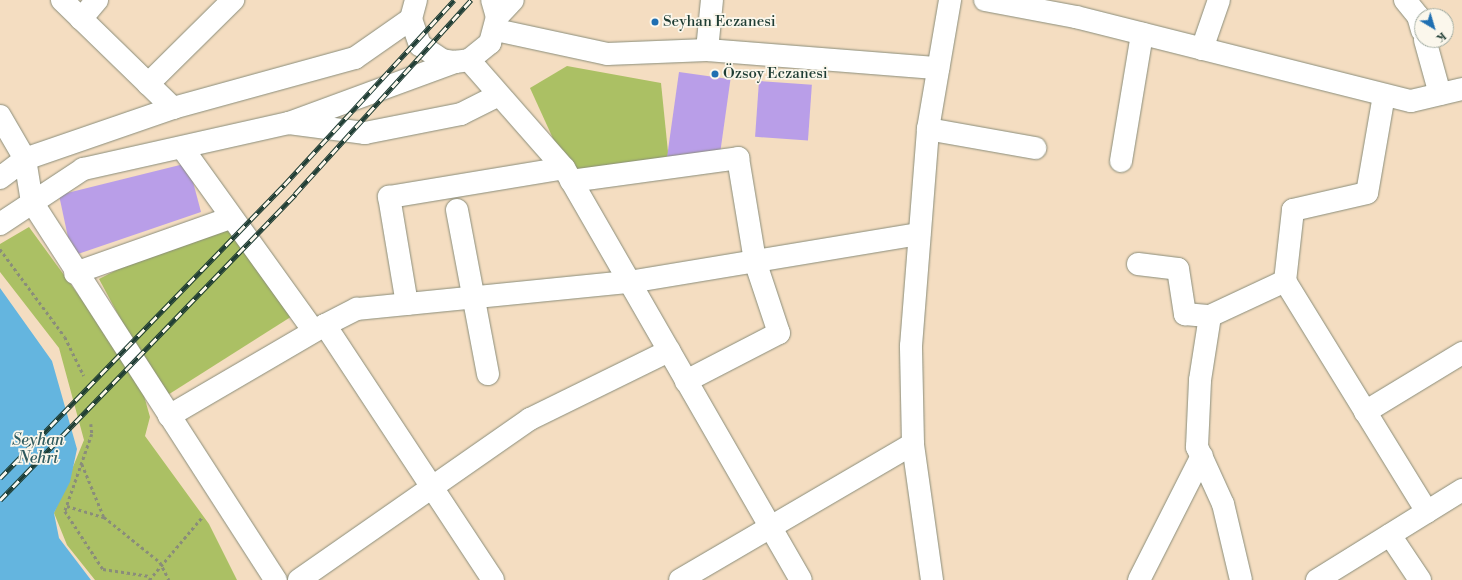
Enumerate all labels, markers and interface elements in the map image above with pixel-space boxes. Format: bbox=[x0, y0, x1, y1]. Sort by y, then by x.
north arrow bbox=[1414, 8, 1454, 48]
place label: Seyhan Eczanesi bbox=[663, 13, 776, 31]
marker: Seyhan Eczanesi bbox=[650, 17, 660, 27]
text: K bbox=[1433, 28, 1449, 45]
place label: Özsoy Eczanesi bbox=[723, 65, 828, 83]
marker: Özsoy Eczanesi bbox=[710, 69, 720, 79]
water label: Seyhan Nehri bbox=[12, 430, 64, 468]

